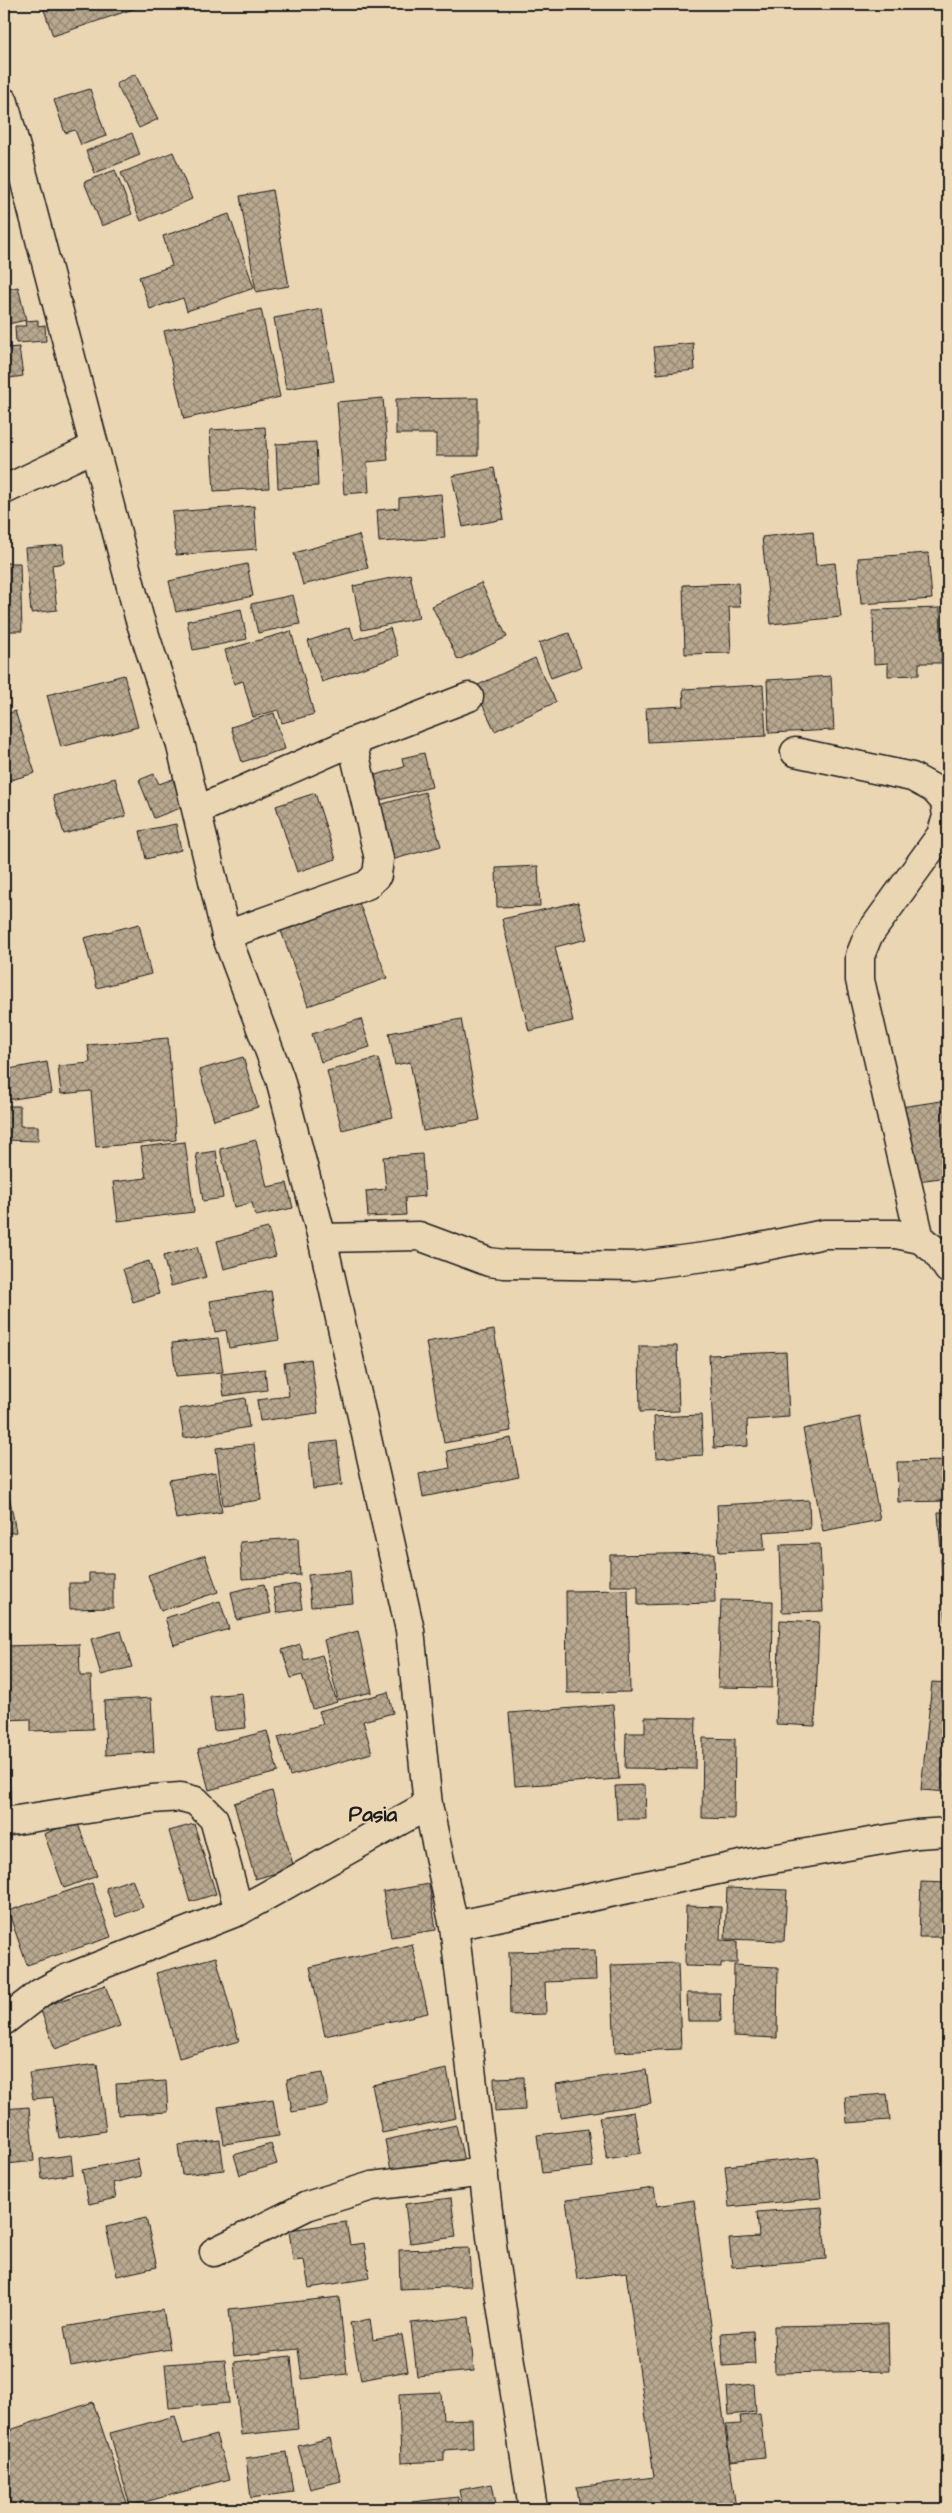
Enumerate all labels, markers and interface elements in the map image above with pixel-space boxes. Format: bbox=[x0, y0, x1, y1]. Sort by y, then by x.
district label: Pasia bbox=[349, 1800, 398, 1829]

